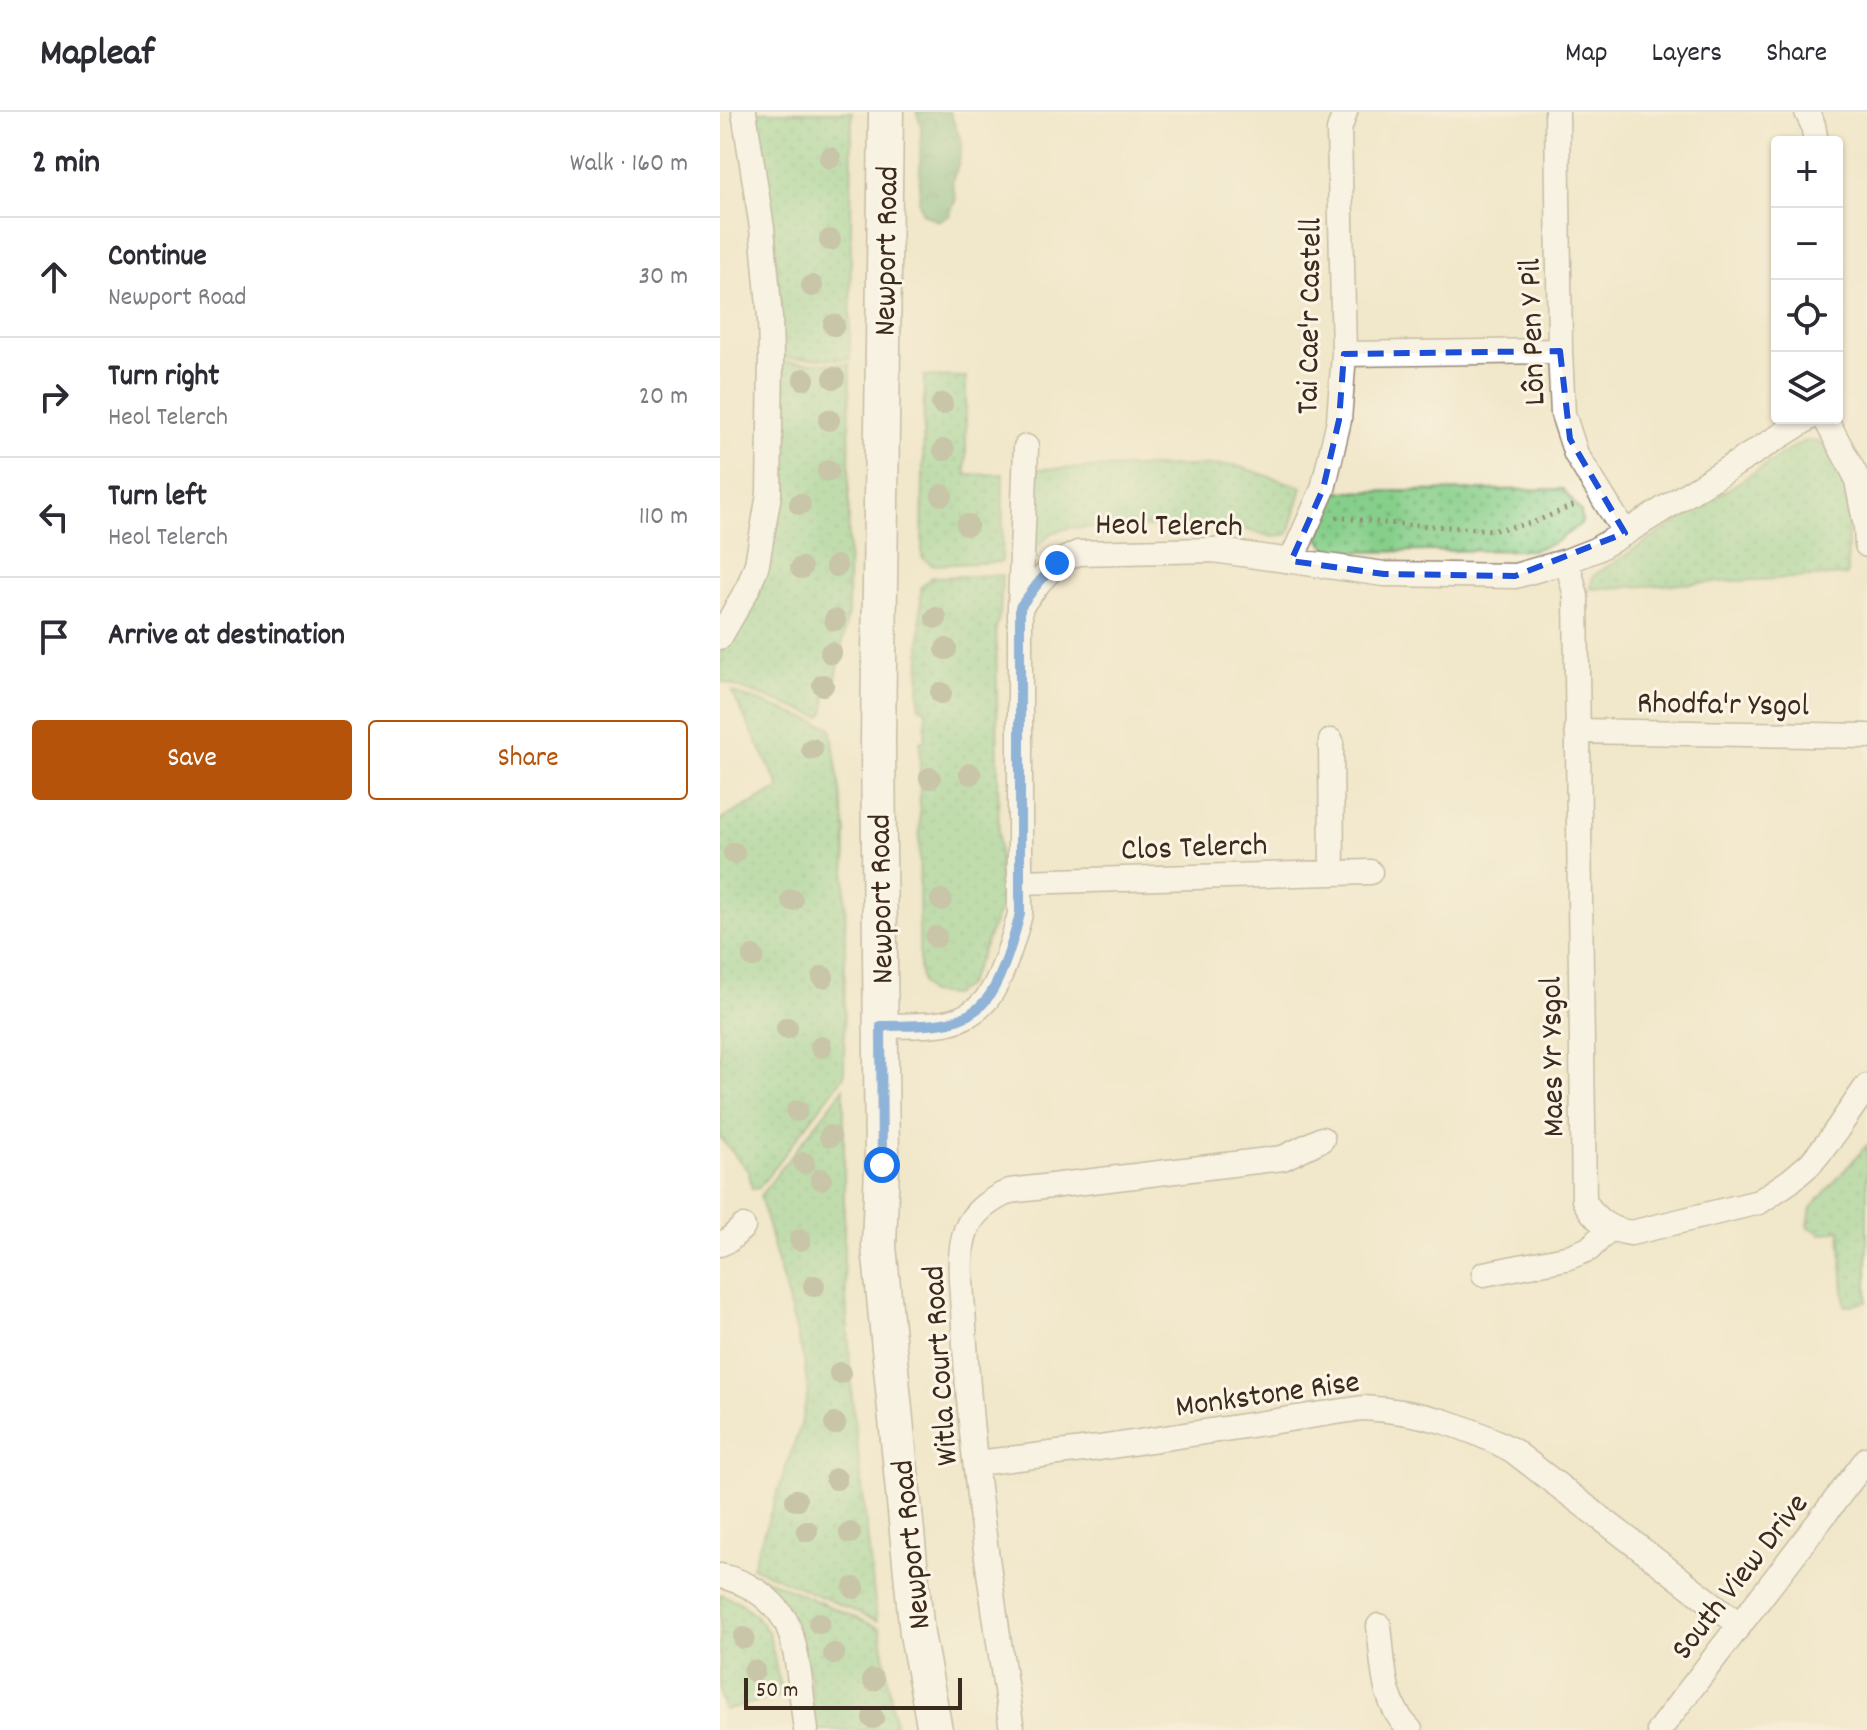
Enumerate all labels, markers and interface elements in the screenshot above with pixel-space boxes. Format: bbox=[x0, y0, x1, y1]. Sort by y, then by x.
text: Mapleaf bbox=[40, 28, 155, 83]
text: Map bbox=[1565, 35, 1608, 75]
text: Layers bbox=[1652, 35, 1722, 75]
text: Share bbox=[1766, 35, 1827, 75]
map controls bbox=[1771, 136, 1843, 424]
button: + bbox=[1771, 136, 1843, 208]
text: 2 min bbox=[32, 140, 100, 189]
text: Walk · 160 m bbox=[570, 146, 688, 183]
street label: Newport Road bbox=[865, 166, 913, 337]
button: − bbox=[1771, 208, 1843, 280]
street label: Tai Cae'r Castell bbox=[1287, 217, 1337, 415]
text: Continue bbox=[108, 237, 207, 280]
icon: ahead bbox=[32, 255, 76, 299]
street label: Lôn Pen Y Pil bbox=[1509, 257, 1561, 406]
text: 30 m bbox=[638, 259, 688, 296]
text: Newport Road bbox=[108, 280, 246, 317]
button: locate bbox=[1771, 280, 1843, 352]
button: layers bbox=[1771, 352, 1843, 424]
text: Turn right bbox=[108, 357, 219, 400]
icon: right bbox=[32, 375, 76, 419]
text: 20 m bbox=[639, 379, 688, 416]
text: Heol Telerch bbox=[108, 400, 228, 437]
text: Turn left bbox=[108, 477, 207, 520]
icon: left bbox=[32, 495, 76, 539]
text: 110 m bbox=[639, 499, 688, 536]
street label: Heol Telerch bbox=[1095, 504, 1243, 552]
text: Heol Telerch bbox=[108, 520, 228, 557]
route end bbox=[1039, 545, 1075, 581]
icon: arrive bbox=[32, 615, 76, 659]
text: Arrive at destination bbox=[108, 616, 345, 659]
street label: Rhodfa'r Ysgol bbox=[1636, 682, 1810, 732]
button: Save bbox=[32, 720, 352, 800]
button: Share bbox=[368, 720, 688, 800]
street label: Newport Road bbox=[860, 813, 908, 984]
street label: Clos Telerch bbox=[1120, 824, 1268, 876]
street label: Maes Yr Ysgol bbox=[1531, 976, 1579, 1138]
route start bbox=[864, 1147, 900, 1183]
street label: Witla Court Road bbox=[913, 1264, 973, 1467]
street label: Monkstone Rise bbox=[1173, 1361, 1363, 1433]
street label: Newport Road bbox=[882, 1457, 946, 1632]
street label: South View Drive bbox=[1662, 1485, 1822, 1671]
scale bar bbox=[744, 1674, 962, 1710]
text: 50 m bbox=[756, 1676, 798, 1707]

